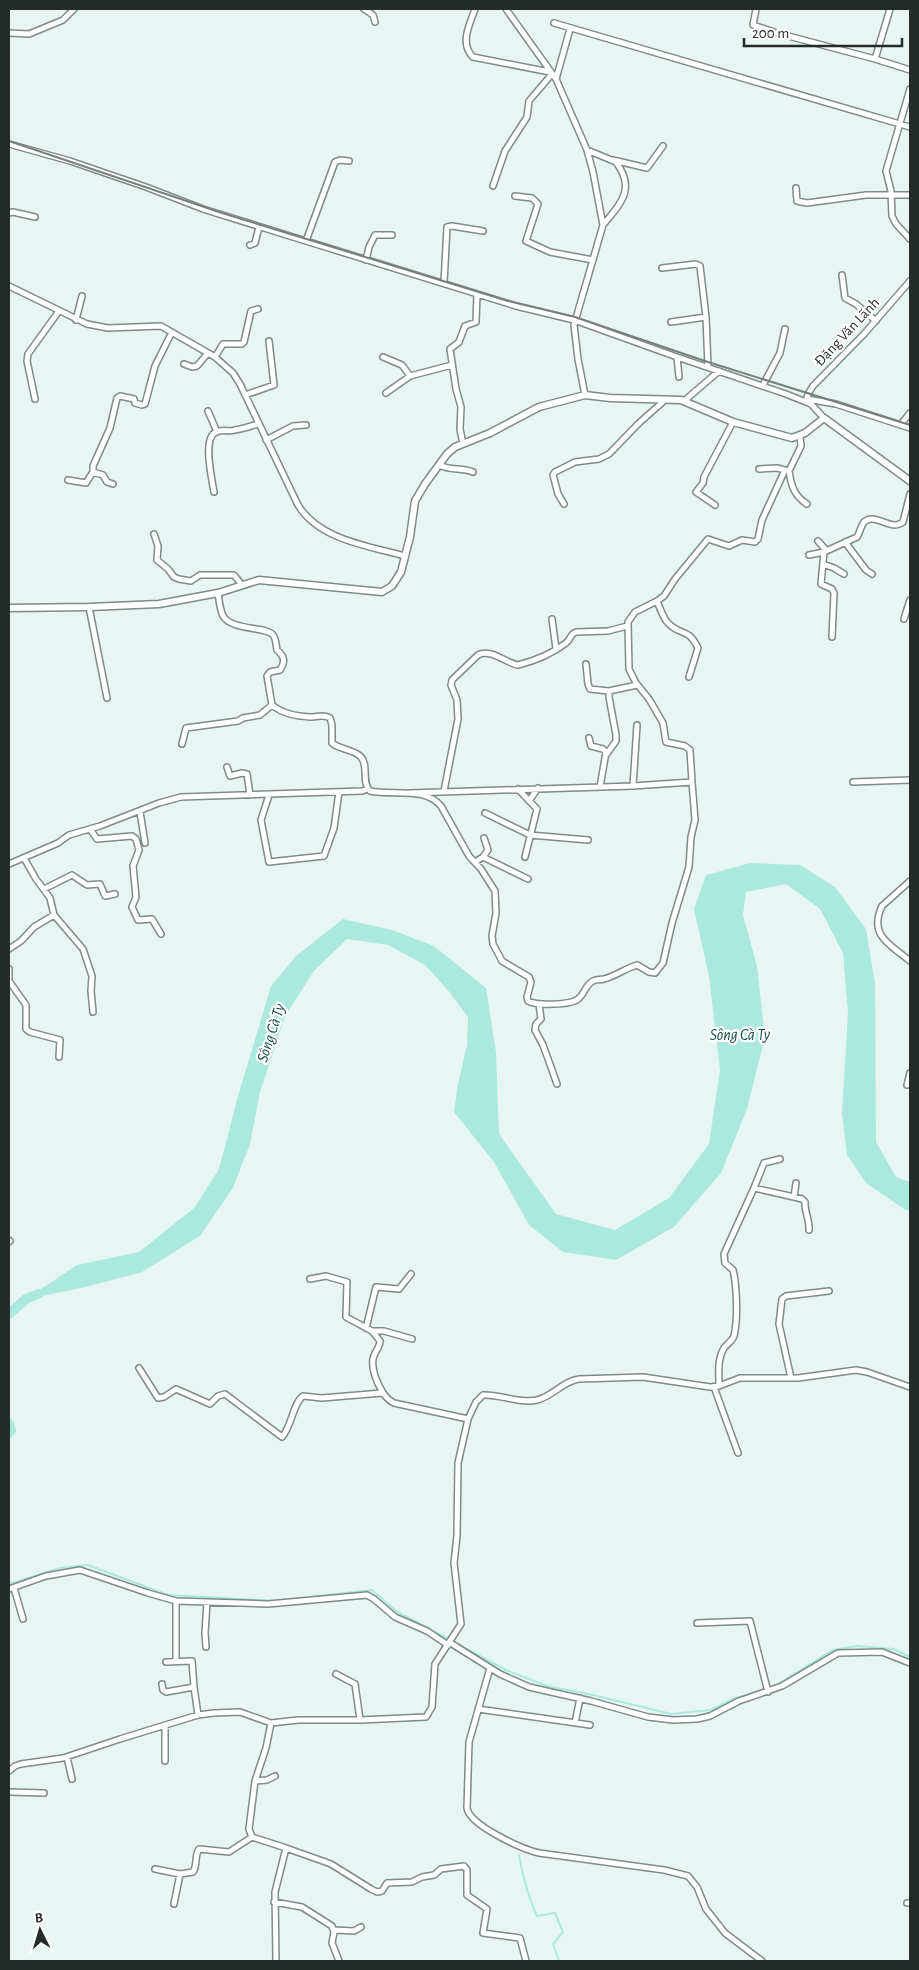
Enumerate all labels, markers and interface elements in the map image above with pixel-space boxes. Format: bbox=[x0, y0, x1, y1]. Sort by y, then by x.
scale bar bbox=[744, 15, 902, 47]
text: 200 m bbox=[752, 26, 789, 41]
street label: Đặng Văn Lãnh bbox=[812, 295, 882, 369]
water label: Sông Cà Ty bbox=[254, 1001, 288, 1064]
water label: Sông Cà Ty bbox=[710, 1027, 771, 1043]
north arrow bbox=[15, 1905, 65, 1955]
text: B bbox=[34, 1911, 44, 1925]

